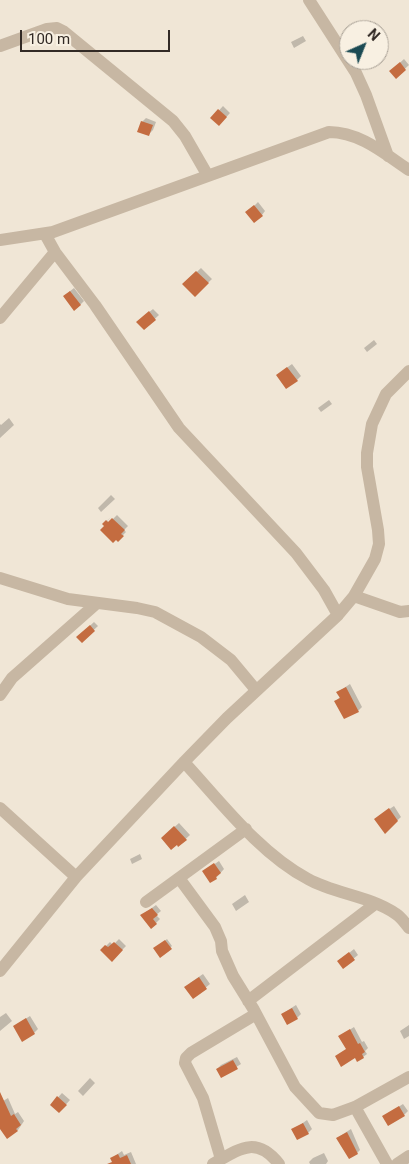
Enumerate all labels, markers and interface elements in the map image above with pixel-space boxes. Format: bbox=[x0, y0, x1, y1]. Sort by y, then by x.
scale bar bbox=[22, 20, 172, 52]
north arrow bbox=[339, 20, 389, 70]
text: N bbox=[365, 26, 383, 44]
text: 100 m bbox=[28, 30, 70, 48]

